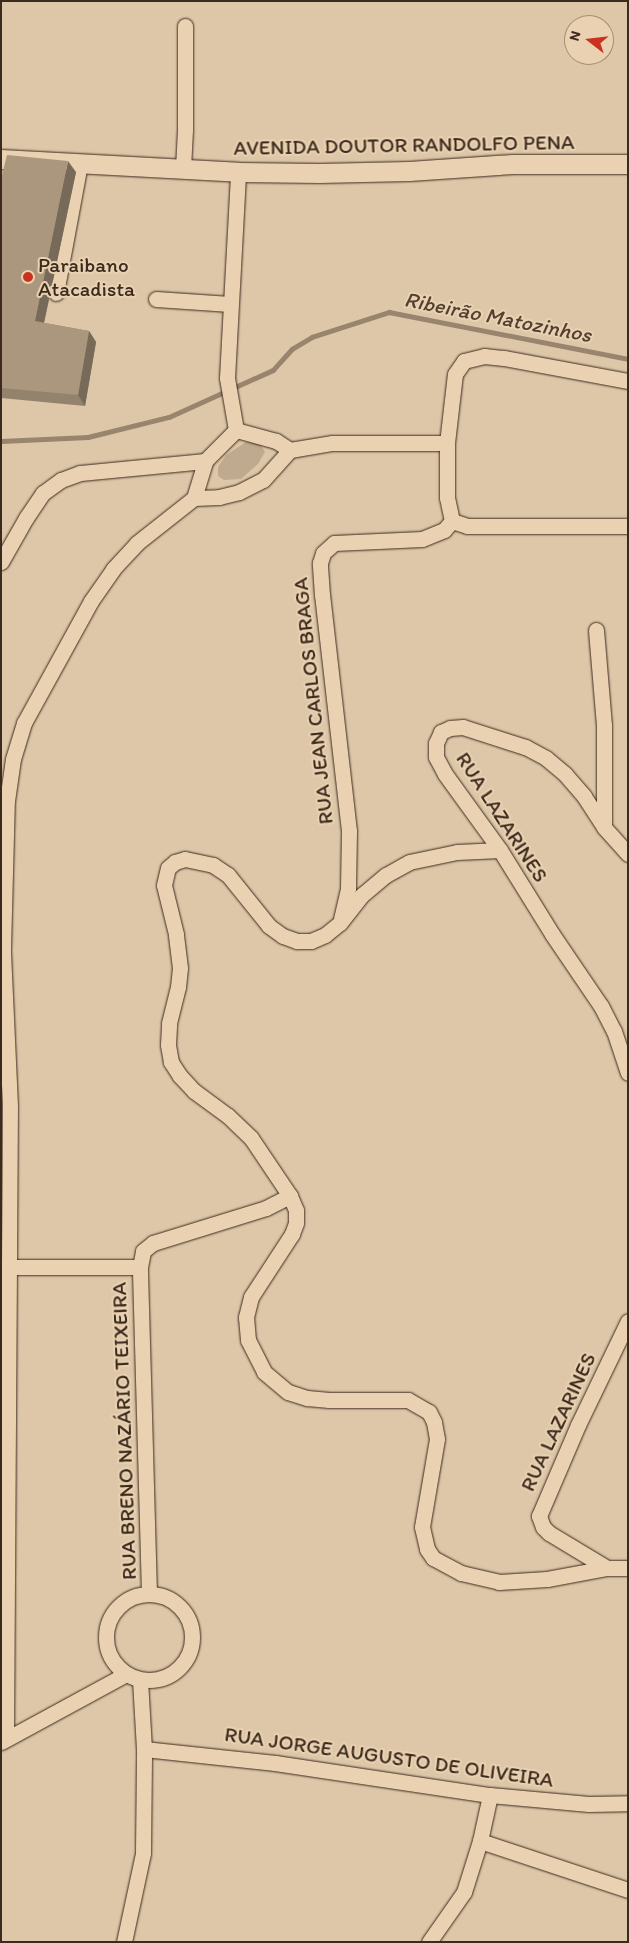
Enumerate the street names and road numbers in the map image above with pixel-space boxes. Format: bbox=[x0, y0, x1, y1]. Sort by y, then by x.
street label: AVENIDA DOUTOR RANDOLFO PENA bbox=[234, 129, 574, 161]
street label: RUA JEAN CARLOS BRAGA bbox=[287, 576, 339, 826]
street label: RUA LAZARINES bbox=[450, 746, 554, 888]
street label: RUA BRENO NAZÁRIO TEIXEIRA bbox=[106, 1283, 142, 1579]
street label: RUA LAZARINES bbox=[514, 1348, 602, 1496]
street label: RUA JORGE AUGUSTO DE OLIVEIRA bbox=[222, 1721, 556, 1793]

